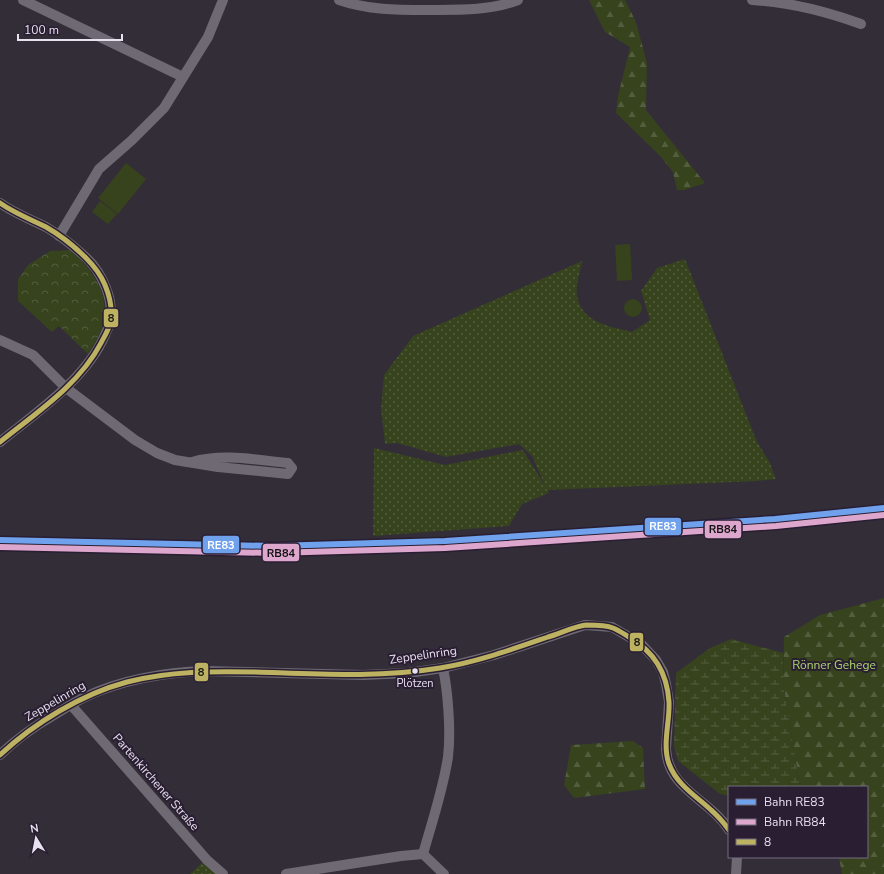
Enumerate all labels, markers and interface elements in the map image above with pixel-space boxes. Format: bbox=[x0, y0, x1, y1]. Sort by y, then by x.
scale bar bbox=[18, 16, 122, 42]
text: 100 m bbox=[24, 22, 59, 38]
line badge: 8 bbox=[103, 308, 119, 328]
text: 8 bbox=[108, 311, 115, 326]
line badge: RE83 bbox=[644, 517, 682, 536]
text: RE83 bbox=[649, 519, 677, 534]
line badge: RB84 bbox=[704, 520, 742, 539]
text: RB84 bbox=[709, 522, 738, 537]
line badge: RE83 bbox=[202, 535, 240, 554]
text: RE83 bbox=[207, 538, 235, 553]
line badge: RB84 bbox=[262, 543, 300, 562]
text: RB84 bbox=[267, 546, 296, 561]
line badge: 8 bbox=[629, 632, 644, 652]
text: 8 bbox=[634, 635, 641, 650]
street label: Zeppelinring bbox=[388, 642, 458, 668]
park label: Rönner Gehege bbox=[792, 657, 876, 673]
line badge: 8 bbox=[194, 662, 209, 682]
text: 8 bbox=[198, 665, 205, 680]
marker: Plötzen bbox=[410, 666, 420, 676]
place label: Plötzen bbox=[396, 676, 434, 691]
street label: Zeppelinring bbox=[22, 677, 88, 725]
street label: Partenkirchener Straße bbox=[109, 730, 203, 834]
legend bbox=[728, 786, 868, 858]
text: Bahn RE83 bbox=[764, 794, 825, 810]
text: Bahn RB84 bbox=[764, 814, 826, 830]
north arrow bbox=[16, 818, 56, 858]
text: N bbox=[29, 821, 40, 837]
text: 8 bbox=[764, 834, 771, 850]

